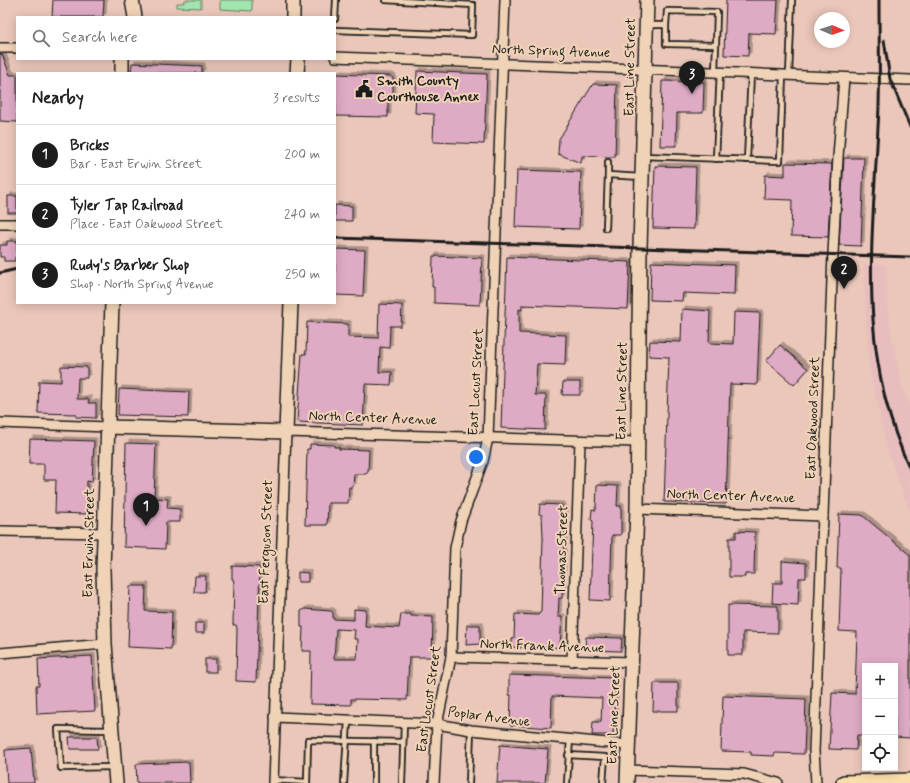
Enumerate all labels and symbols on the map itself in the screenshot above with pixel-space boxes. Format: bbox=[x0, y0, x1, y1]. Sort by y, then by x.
north arrow bbox=[814, 12, 850, 48]
street label: East Line Street bbox=[620, 17, 640, 117]
street label: North Spring Avenue bbox=[492, 40, 610, 64]
pin: 3 bbox=[679, 61, 705, 94]
place label: Smith County Courthouse Annex bbox=[377, 72, 480, 106]
public building icon: Smith County Courthouse Annex bbox=[354, 79, 374, 99]
pin: 2 bbox=[831, 256, 857, 289]
street label: East Locust Street bbox=[464, 327, 488, 436]
street label: East Line Street bbox=[612, 341, 632, 441]
street label: East Oakwood Street bbox=[802, 355, 824, 480]
street label: North Center Avenue bbox=[308, 407, 438, 429]
your location bbox=[466, 447, 486, 467]
street label: East Ferguson Street bbox=[255, 479, 278, 605]
street label: North Center Avenue bbox=[666, 485, 796, 507]
street label: East Erwin Street bbox=[79, 487, 99, 598]
pin: 1 bbox=[133, 493, 159, 526]
street label: Thomas Street bbox=[551, 505, 573, 595]
street label: North Frank Avenue bbox=[480, 635, 604, 657]
street label: East Locust Street bbox=[413, 644, 446, 754]
street label: East Line Street bbox=[603, 665, 625, 765]
street label: Poplar Avenue bbox=[447, 703, 532, 731]

